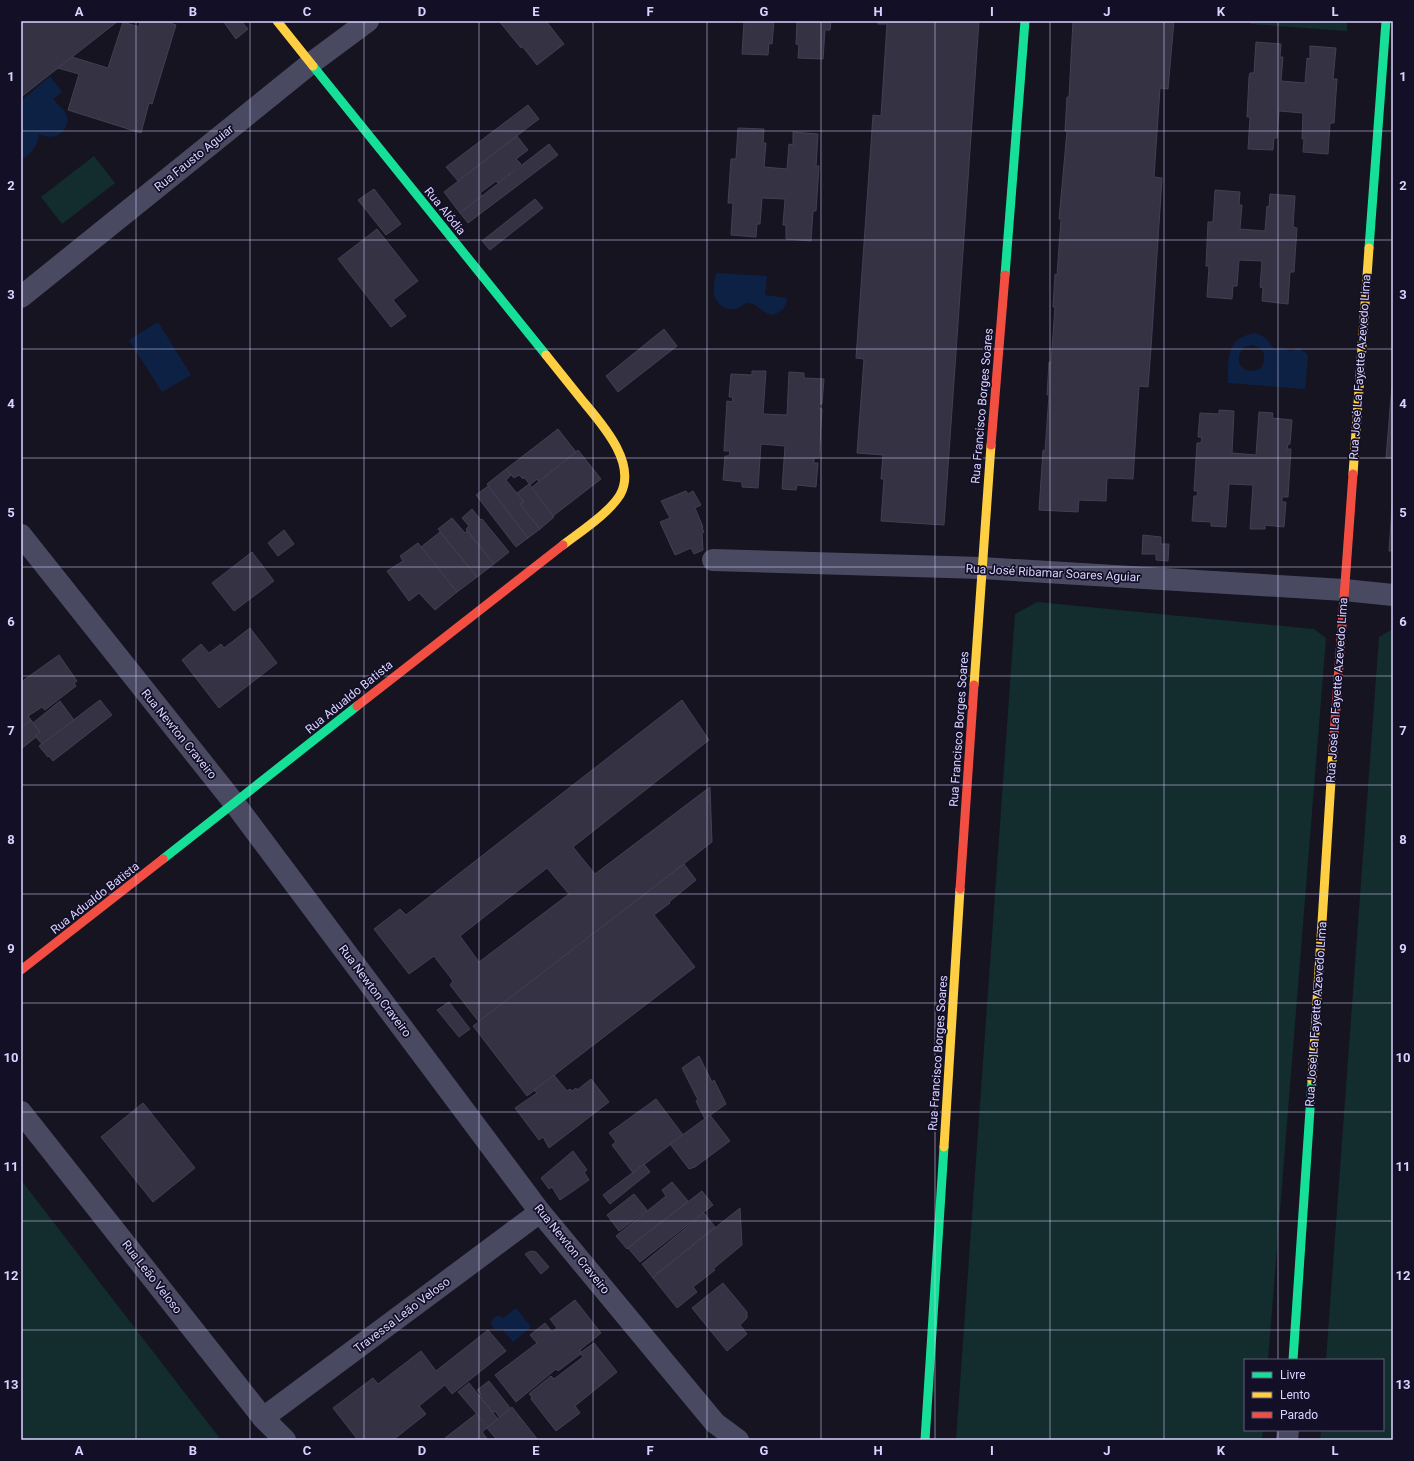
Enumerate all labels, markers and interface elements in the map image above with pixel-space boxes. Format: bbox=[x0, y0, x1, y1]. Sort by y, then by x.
text: A bbox=[75, 4, 84, 19]
text: B bbox=[189, 4, 197, 19]
text: C bbox=[303, 4, 312, 19]
text: D bbox=[418, 4, 426, 19]
text: E bbox=[532, 4, 540, 19]
text: F bbox=[646, 4, 654, 19]
text: G bbox=[760, 4, 769, 19]
text: H bbox=[873, 4, 883, 19]
text: I bbox=[990, 4, 994, 19]
text: J bbox=[1103, 4, 1111, 19]
text: K bbox=[1217, 4, 1226, 19]
text: L bbox=[1331, 4, 1339, 19]
text: 1 bbox=[7, 69, 15, 84]
text: 1 bbox=[1399, 69, 1407, 84]
street label: Rua Fausto Aguiar bbox=[152, 122, 236, 194]
text: 2 bbox=[7, 178, 15, 193]
text: 2 bbox=[1399, 178, 1407, 193]
street label: Rua Alódia bbox=[422, 184, 468, 238]
street label: Rua José La Fayette Azevedo Lima bbox=[1347, 274, 1373, 460]
text: 3 bbox=[7, 287, 15, 302]
text: 3 bbox=[1399, 287, 1407, 302]
street label: Rua Francisco Borges Soares bbox=[968, 328, 996, 484]
text: 4 bbox=[7, 396, 15, 411]
text: 4 bbox=[1399, 396, 1407, 411]
text: 5 bbox=[7, 505, 15, 520]
text: 5 bbox=[1399, 505, 1407, 520]
street label: Rua José Ribamar Soares Aguiar bbox=[965, 561, 1141, 585]
street label: Rua José La Fayette Azevedo Lima bbox=[1324, 597, 1350, 783]
text: 6 bbox=[7, 614, 15, 629]
text: 6 bbox=[1399, 614, 1407, 629]
street label: Rua Francisco Borges Soares bbox=[947, 651, 971, 807]
street label: Rua Adualdo Batista bbox=[303, 657, 395, 737]
street label: Rua Newton Craveiro bbox=[138, 686, 220, 782]
text: 7 bbox=[7, 723, 15, 738]
text: 7 bbox=[1399, 723, 1407, 738]
text: 8 bbox=[7, 832, 15, 847]
text: 8 bbox=[1399, 832, 1407, 847]
street label: Rua Adualdo Batista bbox=[48, 859, 142, 937]
street label: Rua José La Fayette Azevedo Lima bbox=[1303, 921, 1329, 1107]
text: 9 bbox=[7, 941, 15, 956]
text: 9 bbox=[1399, 941, 1407, 956]
street label: Rua Newton Craveiro bbox=[336, 942, 414, 1040]
street label: Rua Francisco Borges Soares bbox=[926, 975, 950, 1131]
text: 10 bbox=[4, 1050, 18, 1065]
text: 10 bbox=[1396, 1050, 1410, 1065]
text: 11 bbox=[4, 1159, 18, 1174]
text: 11 bbox=[1396, 1159, 1410, 1174]
street label: Rua Newton Craveiro bbox=[531, 1201, 613, 1297]
street label: Rua Leão Veloso bbox=[119, 1238, 185, 1317]
text: 12 bbox=[4, 1268, 18, 1283]
text: 12 bbox=[1396, 1268, 1410, 1283]
street label: Travessa Leão Veloso bbox=[351, 1274, 453, 1356]
legend bbox=[1244, 1359, 1384, 1431]
text: Livre bbox=[1280, 1368, 1306, 1382]
text: 13 bbox=[4, 1377, 18, 1392]
text: 13 bbox=[1396, 1377, 1410, 1392]
text: Lento bbox=[1280, 1388, 1310, 1402]
text: Parado bbox=[1280, 1408, 1318, 1422]
text: A bbox=[75, 1443, 84, 1458]
text: B bbox=[189, 1443, 197, 1458]
text: C bbox=[303, 1443, 312, 1458]
text: D bbox=[418, 1443, 426, 1458]
text: E bbox=[532, 1443, 540, 1458]
text: F bbox=[646, 1443, 654, 1458]
text: G bbox=[760, 1443, 769, 1458]
text: H bbox=[873, 1443, 883, 1458]
text: I bbox=[990, 1443, 994, 1458]
text: J bbox=[1103, 1443, 1111, 1458]
text: K bbox=[1217, 1443, 1226, 1458]
text: L bbox=[1331, 1443, 1339, 1458]

